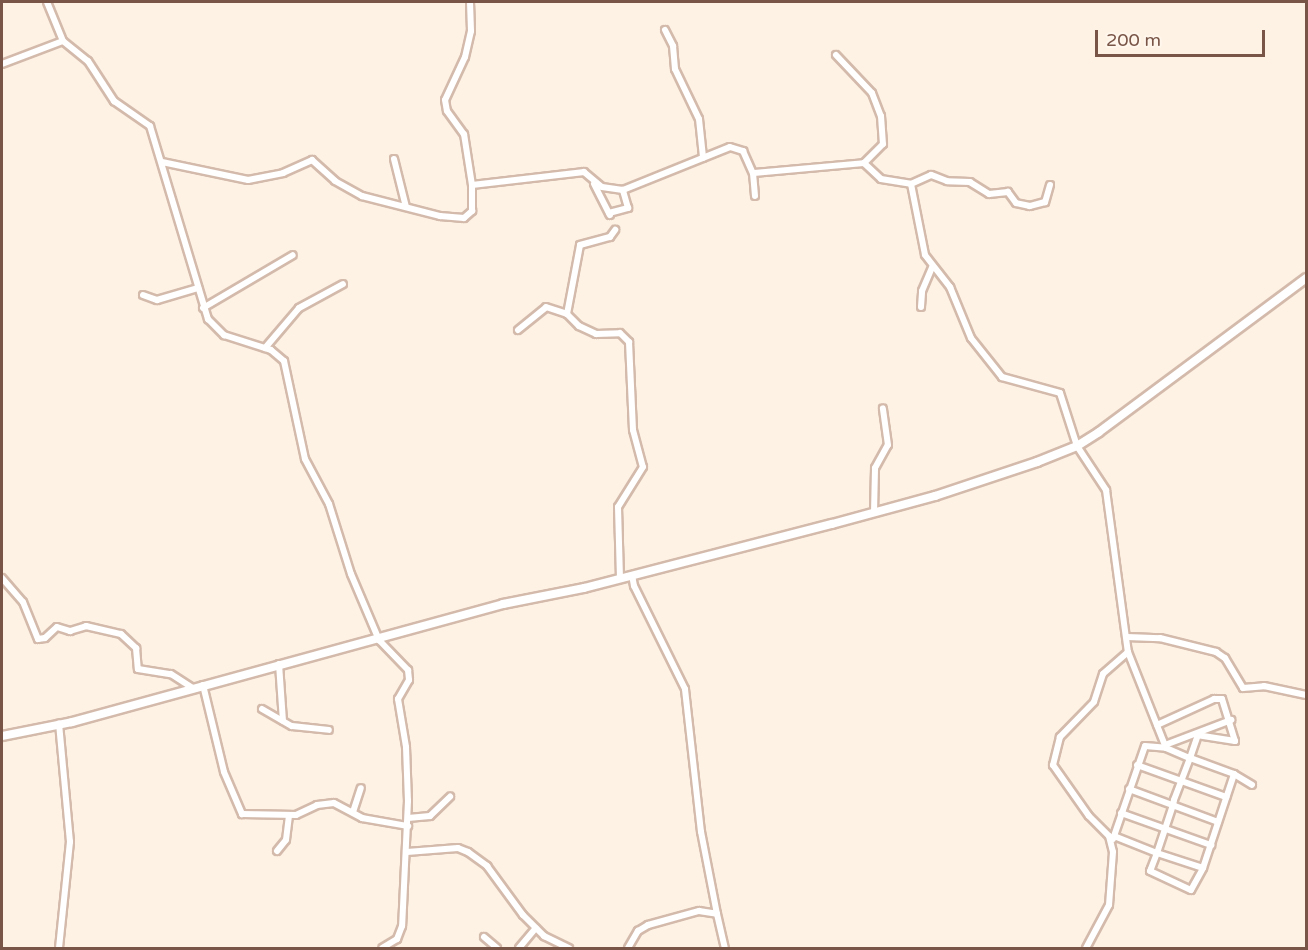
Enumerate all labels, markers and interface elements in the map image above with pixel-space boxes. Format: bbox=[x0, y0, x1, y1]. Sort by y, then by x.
scale bar bbox=[1098, 18, 1268, 56]
text: 200 m bbox=[1106, 29, 1161, 51]

